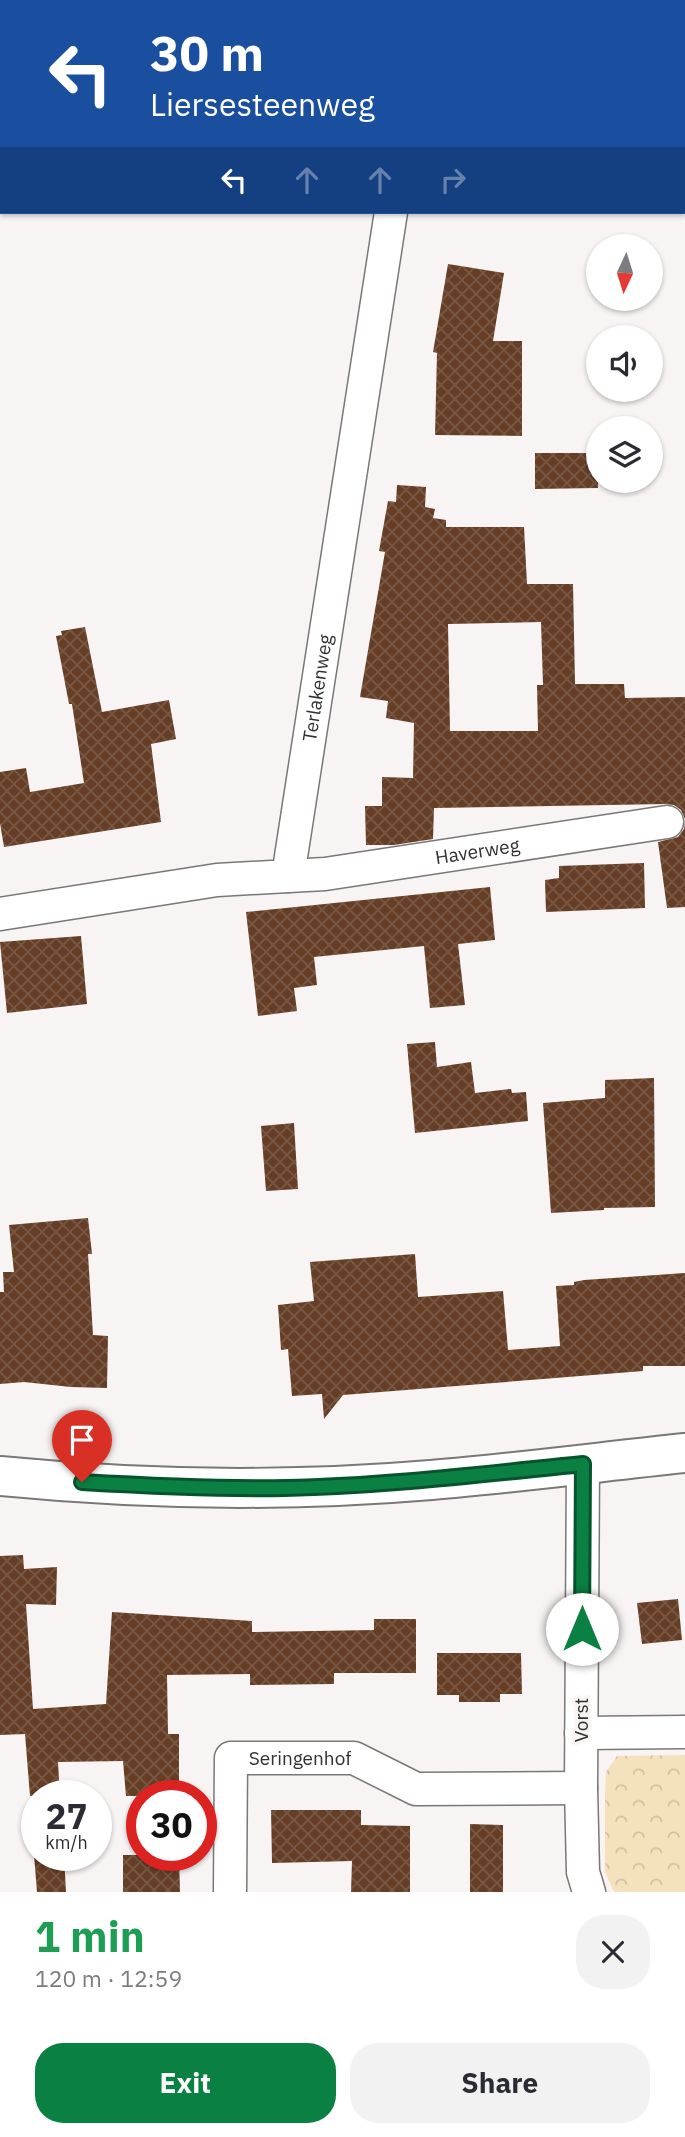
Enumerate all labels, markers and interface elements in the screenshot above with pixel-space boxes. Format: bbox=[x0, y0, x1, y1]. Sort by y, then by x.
text: 30 m bbox=[150, 21, 264, 84]
icon: left bbox=[35, 28, 126, 119]
text: Liersesteenweg bbox=[150, 83, 375, 125]
icon: left bbox=[215, 161, 253, 199]
icon: ahead bbox=[288, 161, 326, 199]
icon: ahead bbox=[361, 161, 399, 199]
icon: right bbox=[434, 161, 472, 199]
north arrow bbox=[586, 234, 663, 312]
map controls bbox=[586, 234, 663, 493]
button: sound bbox=[586, 325, 663, 402]
button: layers bbox=[586, 416, 663, 493]
street label: Terlakenweg bbox=[297, 633, 337, 743]
street label: Haverweg bbox=[433, 833, 521, 869]
pin bbox=[52, 1410, 112, 1482]
icon: arrive bbox=[63, 1421, 101, 1459]
position arrow bbox=[545, 1592, 619, 1666]
street label: Vorst bbox=[569, 1698, 593, 1742]
street label: Seringenhof bbox=[249, 1746, 351, 1770]
speed limit sign: 30 bbox=[126, 1780, 217, 1871]
text: 27 bbox=[45, 1793, 88, 1839]
text: km/h bbox=[45, 1831, 88, 1854]
text: 1 min bbox=[35, 1909, 145, 1964]
button: close bbox=[576, 1915, 650, 1989]
text: 120 m · 12:59 bbox=[35, 1963, 182, 1993]
button: Exit bbox=[35, 2043, 336, 2123]
button: Share bbox=[350, 2043, 650, 2123]

